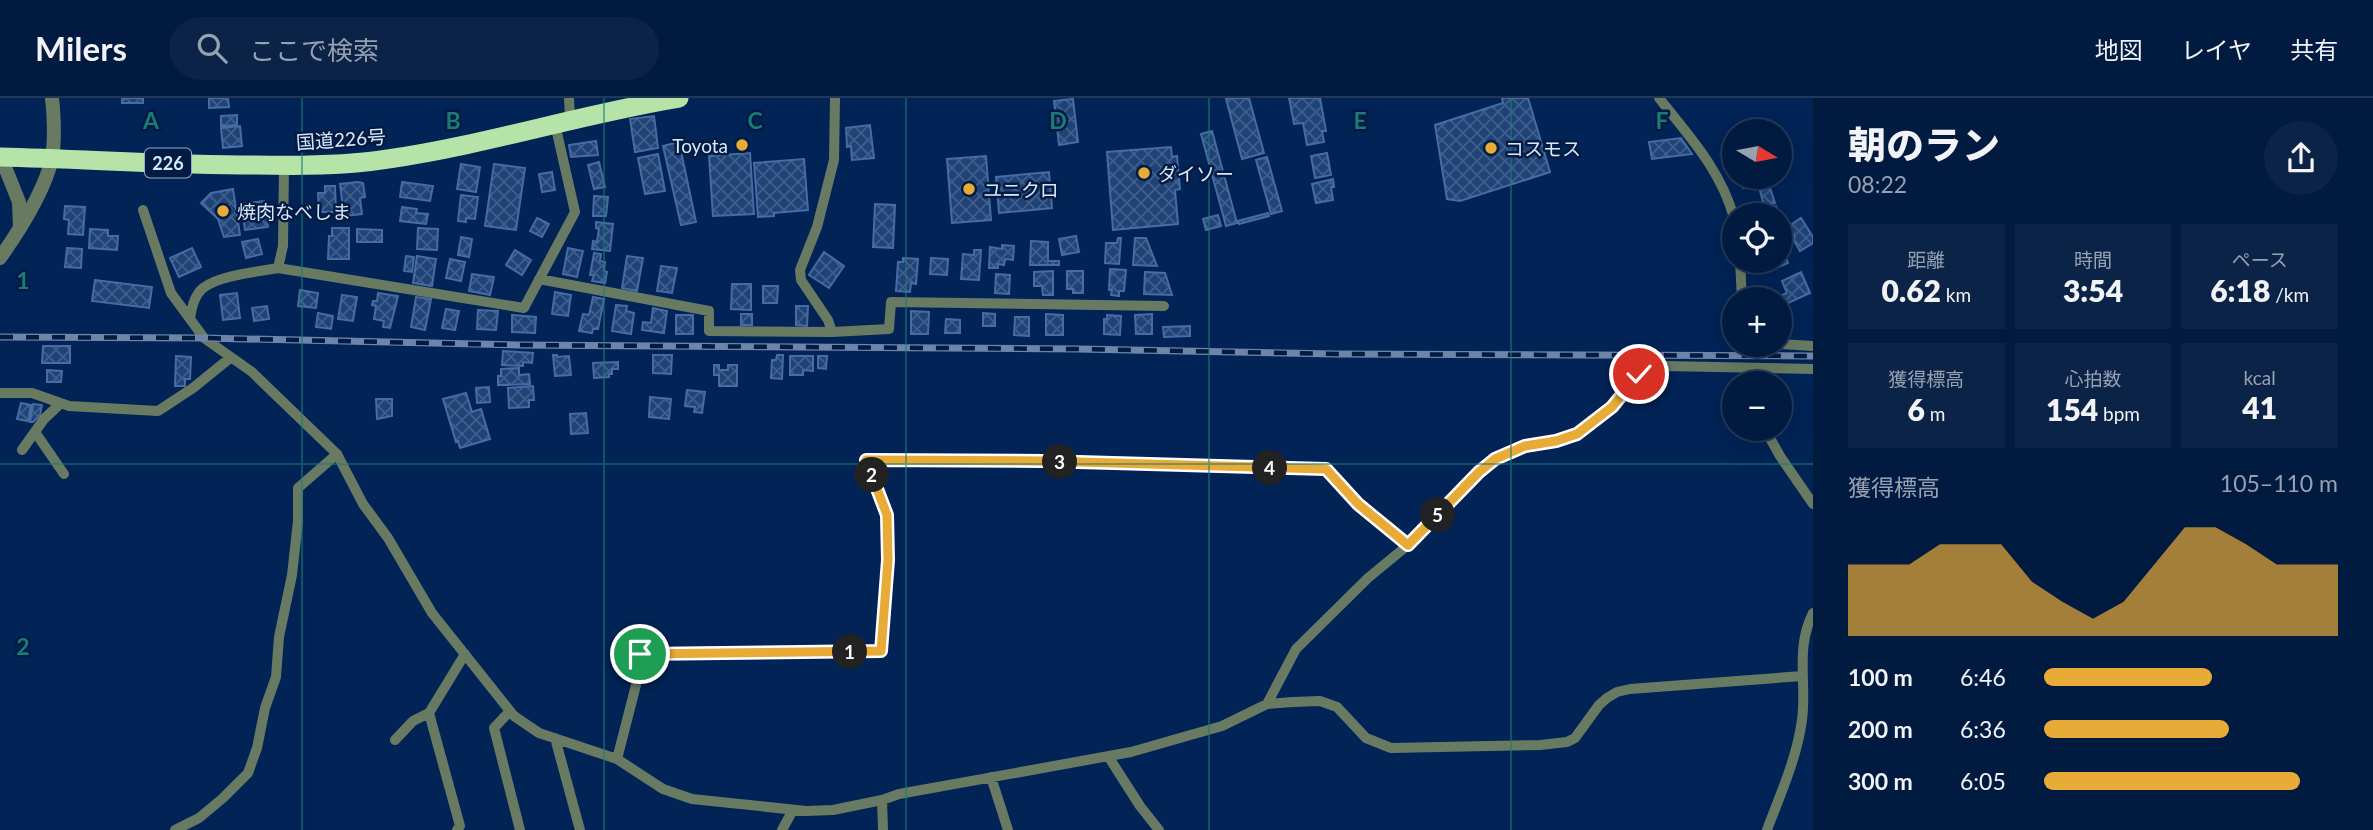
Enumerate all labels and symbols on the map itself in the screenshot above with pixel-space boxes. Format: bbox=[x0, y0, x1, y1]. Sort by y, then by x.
text: A bbox=[142, 106, 160, 134]
text: B bbox=[445, 106, 461, 134]
text: C bbox=[747, 106, 763, 134]
text: D bbox=[1049, 106, 1067, 134]
text: E bbox=[1353, 106, 1367, 134]
text: F bbox=[1655, 106, 1669, 134]
north arrow bbox=[1722, 119, 1792, 189]
street label: 国道226号 bbox=[295, 124, 387, 154]
place label: Toyota bbox=[672, 134, 728, 157]
marker: Toyota bbox=[734, 137, 750, 153]
place label: コスモス bbox=[1505, 137, 1581, 160]
marker: コスモス bbox=[1483, 140, 1499, 156]
road number: 226 bbox=[145, 149, 191, 178]
place label: ダイソー bbox=[1158, 162, 1234, 185]
marker: ダイソー bbox=[1136, 165, 1152, 181]
place label: ユニクロ bbox=[983, 178, 1059, 201]
marker: ユニクロ bbox=[961, 181, 977, 197]
place label: 焼肉なべしま bbox=[237, 200, 351, 223]
marker: 焼肉なべしま bbox=[215, 203, 231, 219]
text: 1 bbox=[16, 266, 30, 294]
pin bbox=[1609, 344, 1669, 404]
pin: 3 bbox=[1042, 444, 1078, 480]
pin: 4 bbox=[1252, 450, 1288, 486]
pin: 2 bbox=[854, 458, 890, 492]
pin: 5 bbox=[1420, 498, 1456, 532]
pin bbox=[610, 624, 670, 684]
text: 2 bbox=[16, 632, 30, 660]
pin: 1 bbox=[832, 634, 868, 670]

